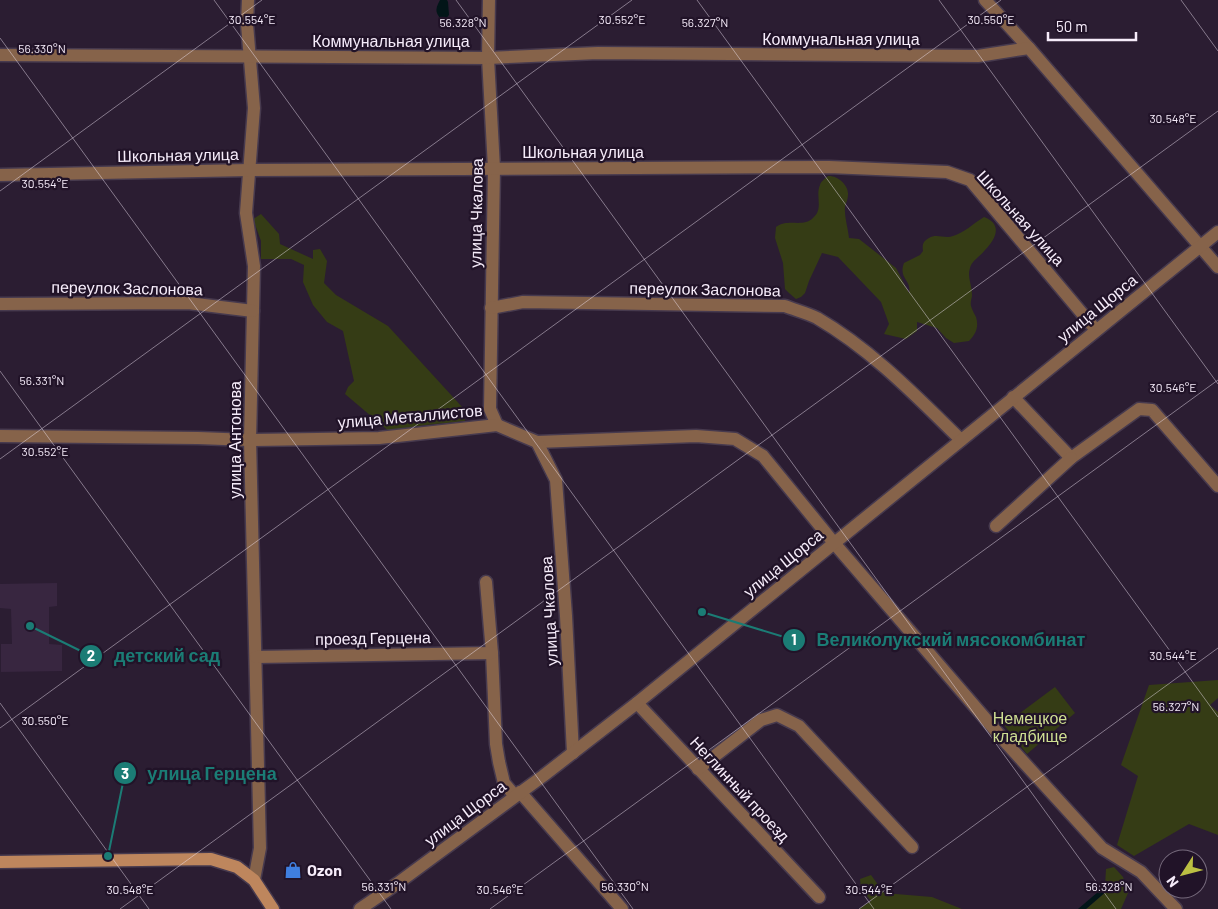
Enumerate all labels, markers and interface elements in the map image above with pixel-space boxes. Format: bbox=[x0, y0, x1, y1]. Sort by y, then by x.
scale bar bbox=[1048, 10, 1136, 42]
text: 30.554°E bbox=[228, 12, 276, 26]
text: 30.552°E bbox=[599, 12, 645, 26]
text: 30.550°E bbox=[967, 12, 1015, 26]
text: 56.328°N bbox=[439, 15, 487, 29]
text: 56.327°N bbox=[682, 15, 728, 29]
text: 50 m bbox=[1056, 17, 1088, 35]
street label: Коммунальная улица bbox=[762, 29, 920, 48]
street label: Коммунальная улица bbox=[312, 31, 470, 50]
text: 56.330°N bbox=[18, 41, 66, 55]
text: 30.548°E bbox=[1149, 111, 1197, 125]
street label: Школьная улица bbox=[522, 142, 644, 161]
street label: Школьная улица bbox=[117, 144, 239, 165]
street label: улица Чкалова bbox=[465, 158, 486, 268]
street label: Школьная улица bbox=[974, 166, 1069, 269]
text: 30.554°E bbox=[21, 176, 69, 190]
street label: улица Щорса bbox=[1053, 270, 1140, 345]
street label: переулок Заслонова bbox=[51, 277, 203, 298]
street label: переулок Заслонова bbox=[629, 278, 781, 299]
text: 56.331°N bbox=[20, 373, 64, 387]
text: 30.546°E bbox=[1149, 380, 1197, 394]
street label: улица Антонова bbox=[225, 381, 244, 499]
street label: улица Металлистов bbox=[337, 400, 483, 431]
text: 30.552°E bbox=[22, 444, 68, 458]
street label: улица Щорса bbox=[739, 525, 826, 600]
street label: улица Чкалова bbox=[536, 556, 561, 666]
callout: Великолукский мясокомбинат bbox=[782, 623, 1096, 656]
street label: проезд Герцена bbox=[315, 627, 431, 648]
text: Великолукский мясокомбинат bbox=[817, 628, 1086, 650]
text: 1 bbox=[791, 630, 797, 648]
callout: детский сад bbox=[79, 639, 230, 672]
text: детский сад bbox=[114, 644, 221, 666]
text: 2 bbox=[87, 646, 95, 664]
text: 30.544°E bbox=[1149, 648, 1197, 662]
text: 56.327°N bbox=[1153, 699, 1199, 713]
park label: Немецкое кладбище bbox=[993, 708, 1067, 745]
text: 30.550°E bbox=[21, 713, 69, 727]
street label: Неглинный проезд bbox=[687, 732, 794, 846]
callout: улица Герцена bbox=[112, 757, 287, 790]
text: улица Герцена bbox=[147, 762, 278, 784]
text: 3 bbox=[121, 764, 129, 782]
street label: улица Щорса bbox=[420, 776, 509, 849]
north arrow bbox=[1158, 849, 1208, 899]
shop icon: Ozon bbox=[283, 860, 303, 880]
place label: Ozon bbox=[307, 860, 342, 879]
text: N bbox=[1162, 873, 1182, 891]
text: 56.331°N bbox=[362, 879, 406, 893]
text: 56.330°N bbox=[601, 879, 649, 893]
text: 56.328°N bbox=[1085, 879, 1133, 893]
text: 30.548°E bbox=[106, 882, 154, 896]
text: 30.546°E bbox=[476, 882, 524, 896]
text: 30.544°E bbox=[845, 882, 893, 896]

